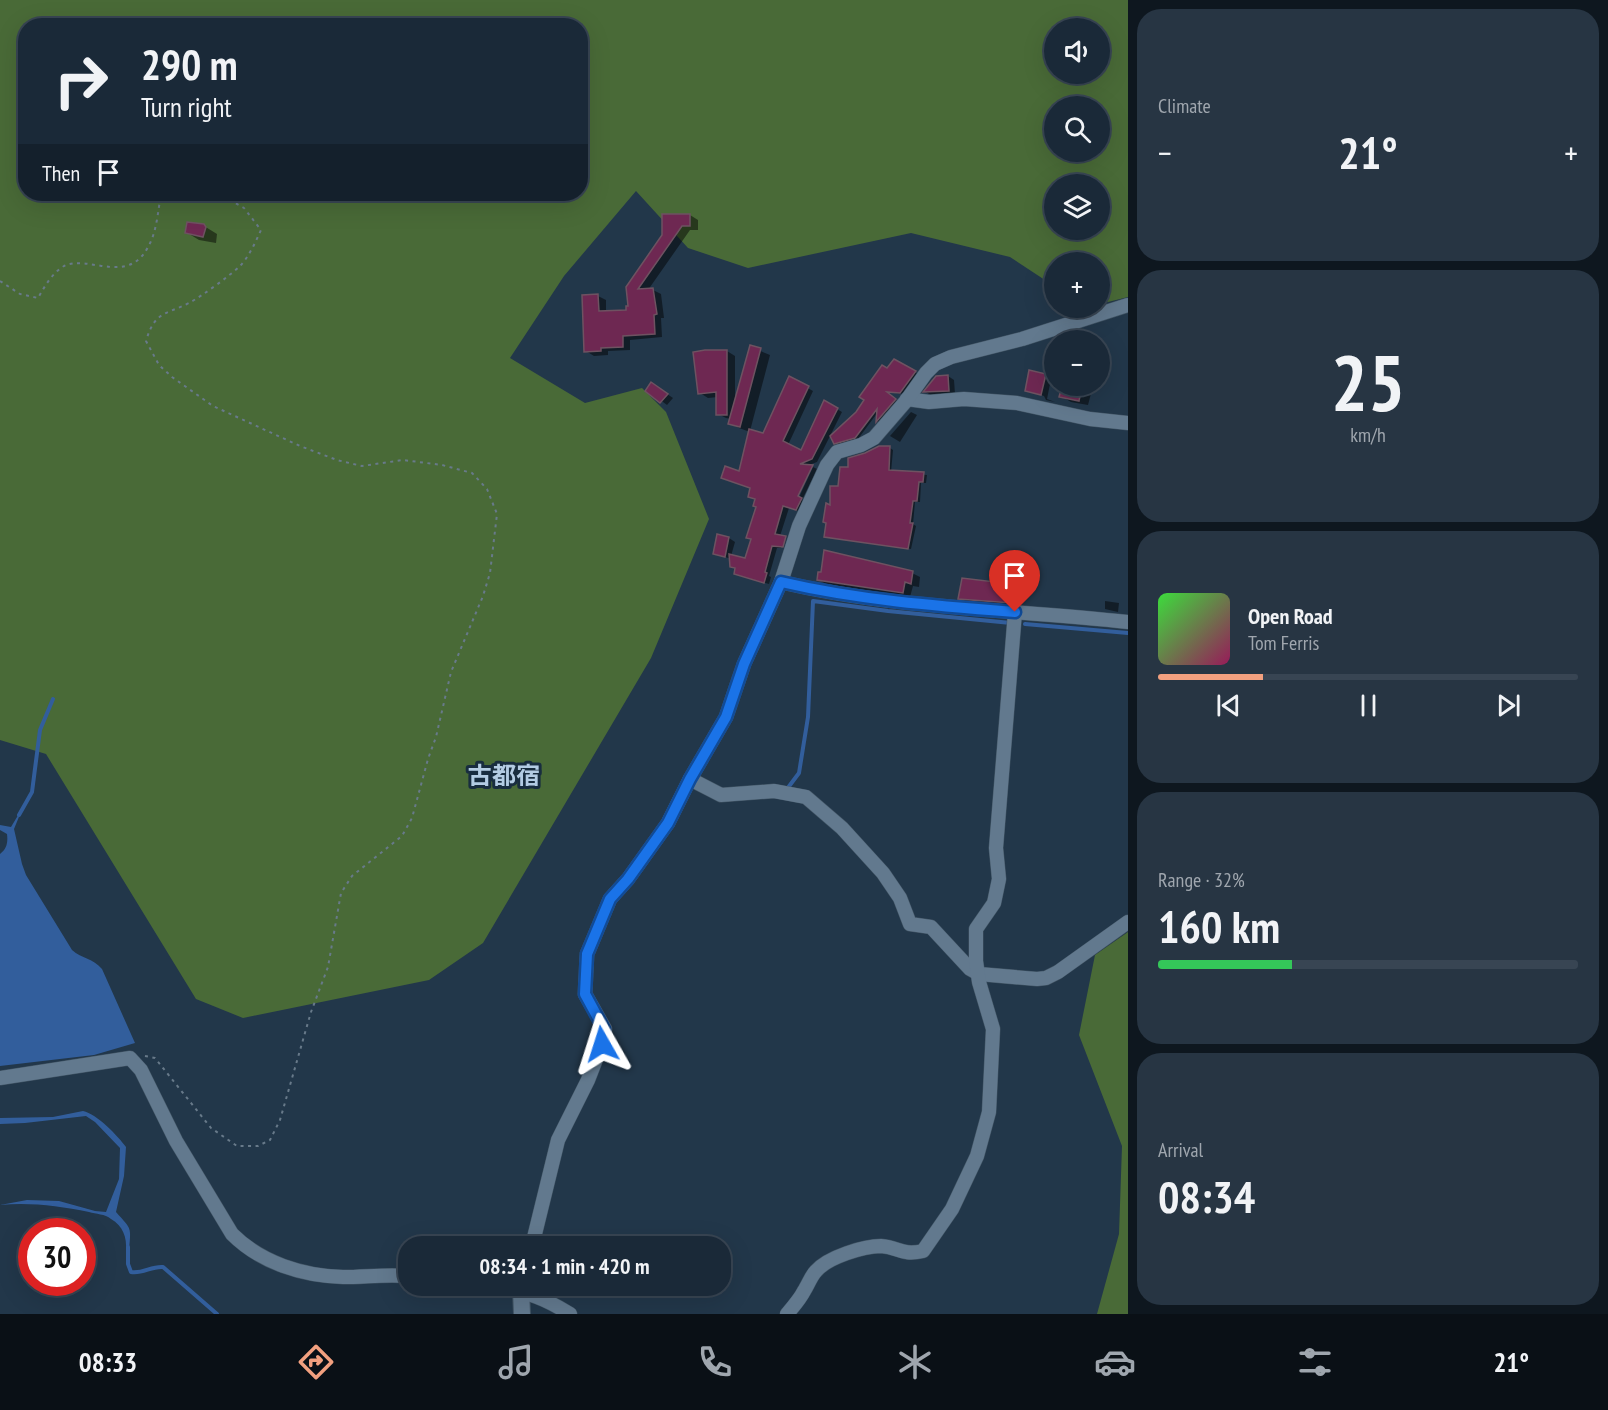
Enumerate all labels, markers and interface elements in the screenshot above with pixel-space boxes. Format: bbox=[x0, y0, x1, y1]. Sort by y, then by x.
map controls bbox=[1044, 18, 1110, 396]
button: sound bbox=[1044, 18, 1110, 84]
text: 290 m bbox=[141, 37, 238, 92]
icon: right bbox=[42, 42, 120, 120]
text: Turn right bbox=[141, 90, 232, 124]
text: Climate bbox=[1158, 93, 1211, 119]
button: search bbox=[1044, 96, 1110, 162]
text: 21° bbox=[1338, 123, 1398, 181]
text: − bbox=[1158, 131, 1172, 174]
text: + bbox=[1564, 131, 1578, 174]
icon: arrive bbox=[92, 156, 125, 189]
text: Then bbox=[42, 159, 80, 187]
button: layers bbox=[1044, 174, 1110, 240]
button: + bbox=[1044, 252, 1110, 318]
button: − bbox=[1044, 330, 1110, 396]
text: 25 bbox=[1331, 332, 1405, 433]
text: km/h bbox=[1350, 422, 1386, 448]
pin bbox=[989, 550, 1040, 612]
icon: arrive bbox=[998, 559, 1031, 592]
text: Open Road bbox=[1248, 602, 1333, 630]
text: Tom Ferris bbox=[1248, 630, 1319, 656]
icon: previous bbox=[1212, 689, 1245, 722]
icon: pause bbox=[1352, 689, 1385, 722]
icon: next bbox=[1492, 689, 1525, 722]
district label: 古都宿 bbox=[468, 760, 540, 791]
text: Range · 32% bbox=[1158, 867, 1245, 893]
text: 160 km bbox=[1158, 897, 1280, 955]
position arrow bbox=[570, 1012, 634, 1076]
text: Arrival bbox=[1158, 1137, 1203, 1163]
text: 08:34 bbox=[1158, 1167, 1255, 1225]
speed limit sign: 30 bbox=[18, 1218, 96, 1296]
text: 08:34 · 1 min · 420 m bbox=[479, 1252, 650, 1280]
icon: directions bbox=[295, 1341, 337, 1383]
icon: music bbox=[495, 1341, 537, 1383]
icon: phone bbox=[694, 1341, 736, 1383]
icon: climate bbox=[894, 1341, 936, 1383]
icon: car bbox=[1094, 1341, 1136, 1383]
icon: filters bbox=[1294, 1341, 1336, 1383]
text: 08:33 bbox=[79, 1345, 137, 1379]
text: 21° bbox=[1493, 1345, 1529, 1379]

